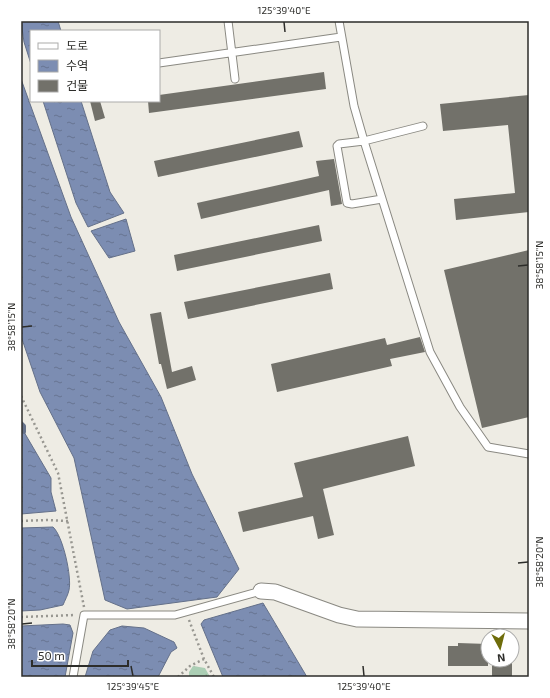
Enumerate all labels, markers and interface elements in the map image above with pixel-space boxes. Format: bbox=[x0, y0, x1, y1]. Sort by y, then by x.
text: 125°39'40"E bbox=[257, 4, 311, 16]
legend bbox=[30, 30, 160, 102]
text: 도로 bbox=[66, 38, 88, 52]
text: 수역 bbox=[66, 58, 88, 72]
text: 건물 bbox=[66, 78, 88, 92]
text: 38°58'15"N bbox=[533, 241, 545, 289]
text: 38°58'15"N bbox=[5, 303, 17, 351]
text: 38°58'20"N bbox=[533, 536, 545, 588]
text: 38°58'20"N bbox=[5, 598, 17, 650]
north arrow bbox=[480, 628, 520, 668]
scale bar bbox=[32, 642, 128, 668]
text: 50 m bbox=[38, 648, 65, 662]
text: N bbox=[496, 651, 506, 665]
text: 125°39'45"E bbox=[107, 680, 160, 692]
text: 125°39'40"E bbox=[337, 680, 391, 692]

